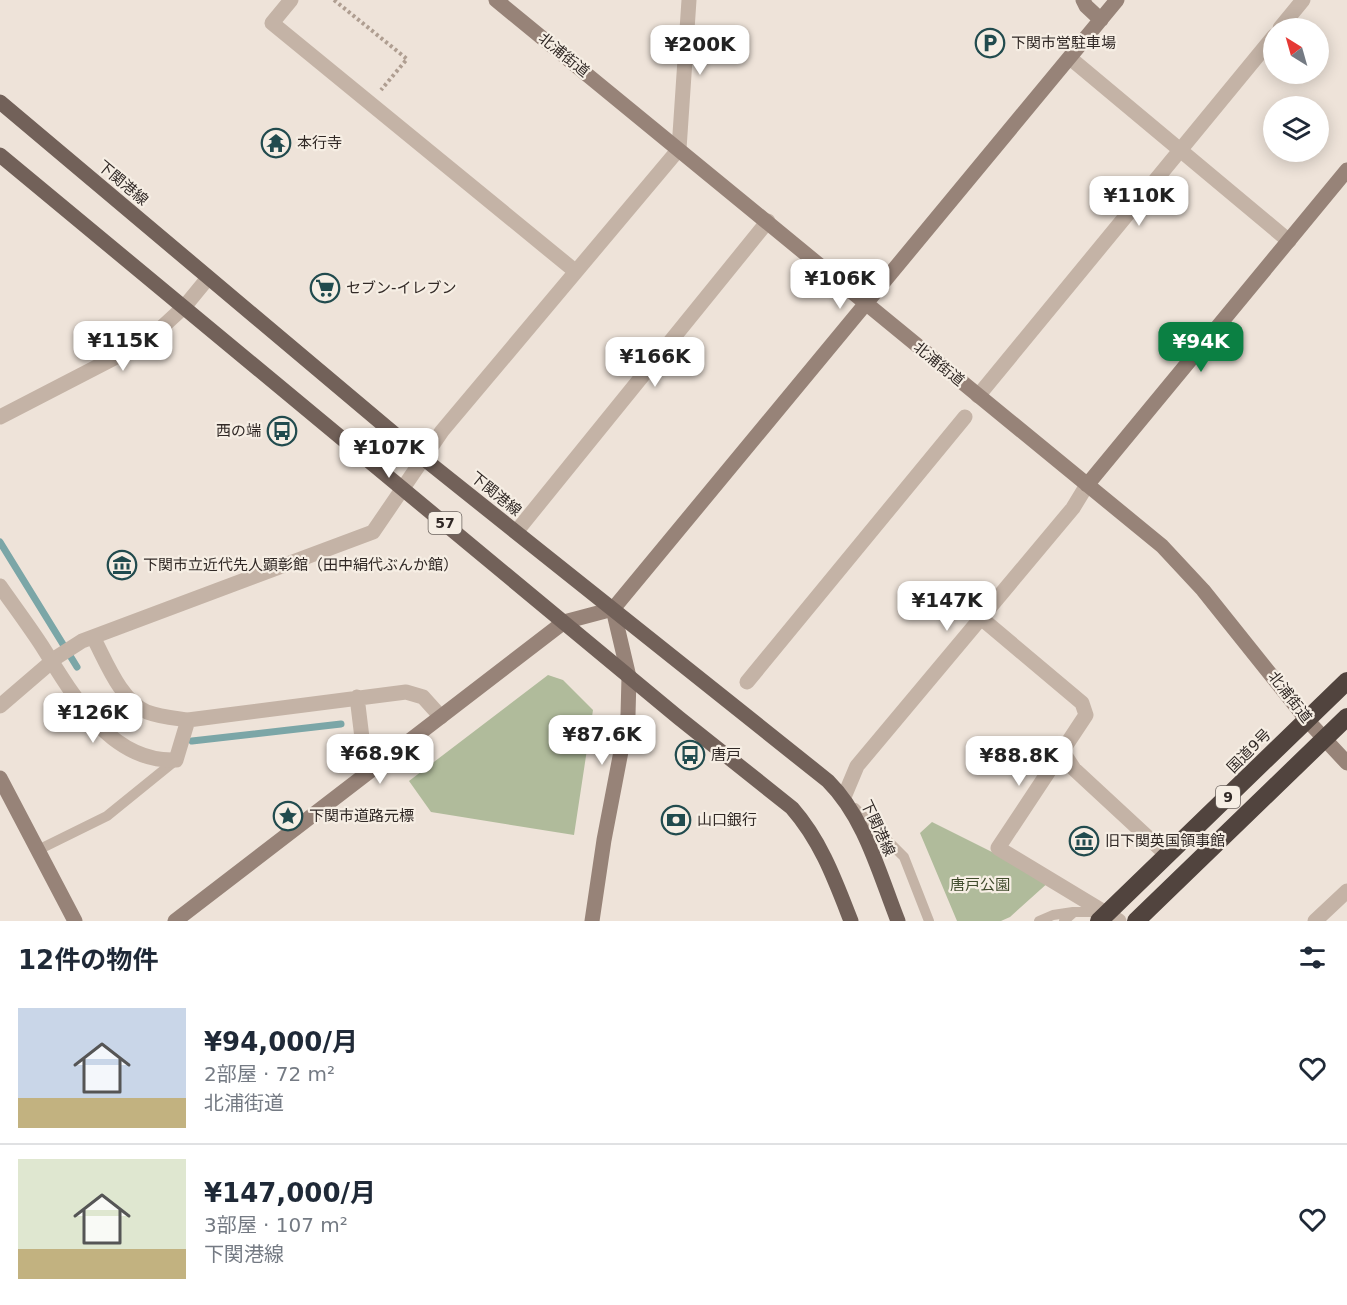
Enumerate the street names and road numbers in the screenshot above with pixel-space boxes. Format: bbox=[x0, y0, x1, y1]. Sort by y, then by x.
street label: 北浦街道 bbox=[535, 29, 593, 81]
street label: 下関港線 bbox=[94, 157, 152, 209]
street label: 北浦街道 bbox=[910, 338, 968, 390]
street label: 下関港線 bbox=[467, 468, 525, 520]
road number: 57 bbox=[428, 512, 462, 534]
street label: 北浦街道 bbox=[1264, 668, 1316, 726]
street label: 国道9号 bbox=[1223, 725, 1275, 777]
road number: 9 bbox=[1216, 786, 1240, 808]
street label: 下関港線 bbox=[857, 797, 899, 859]

